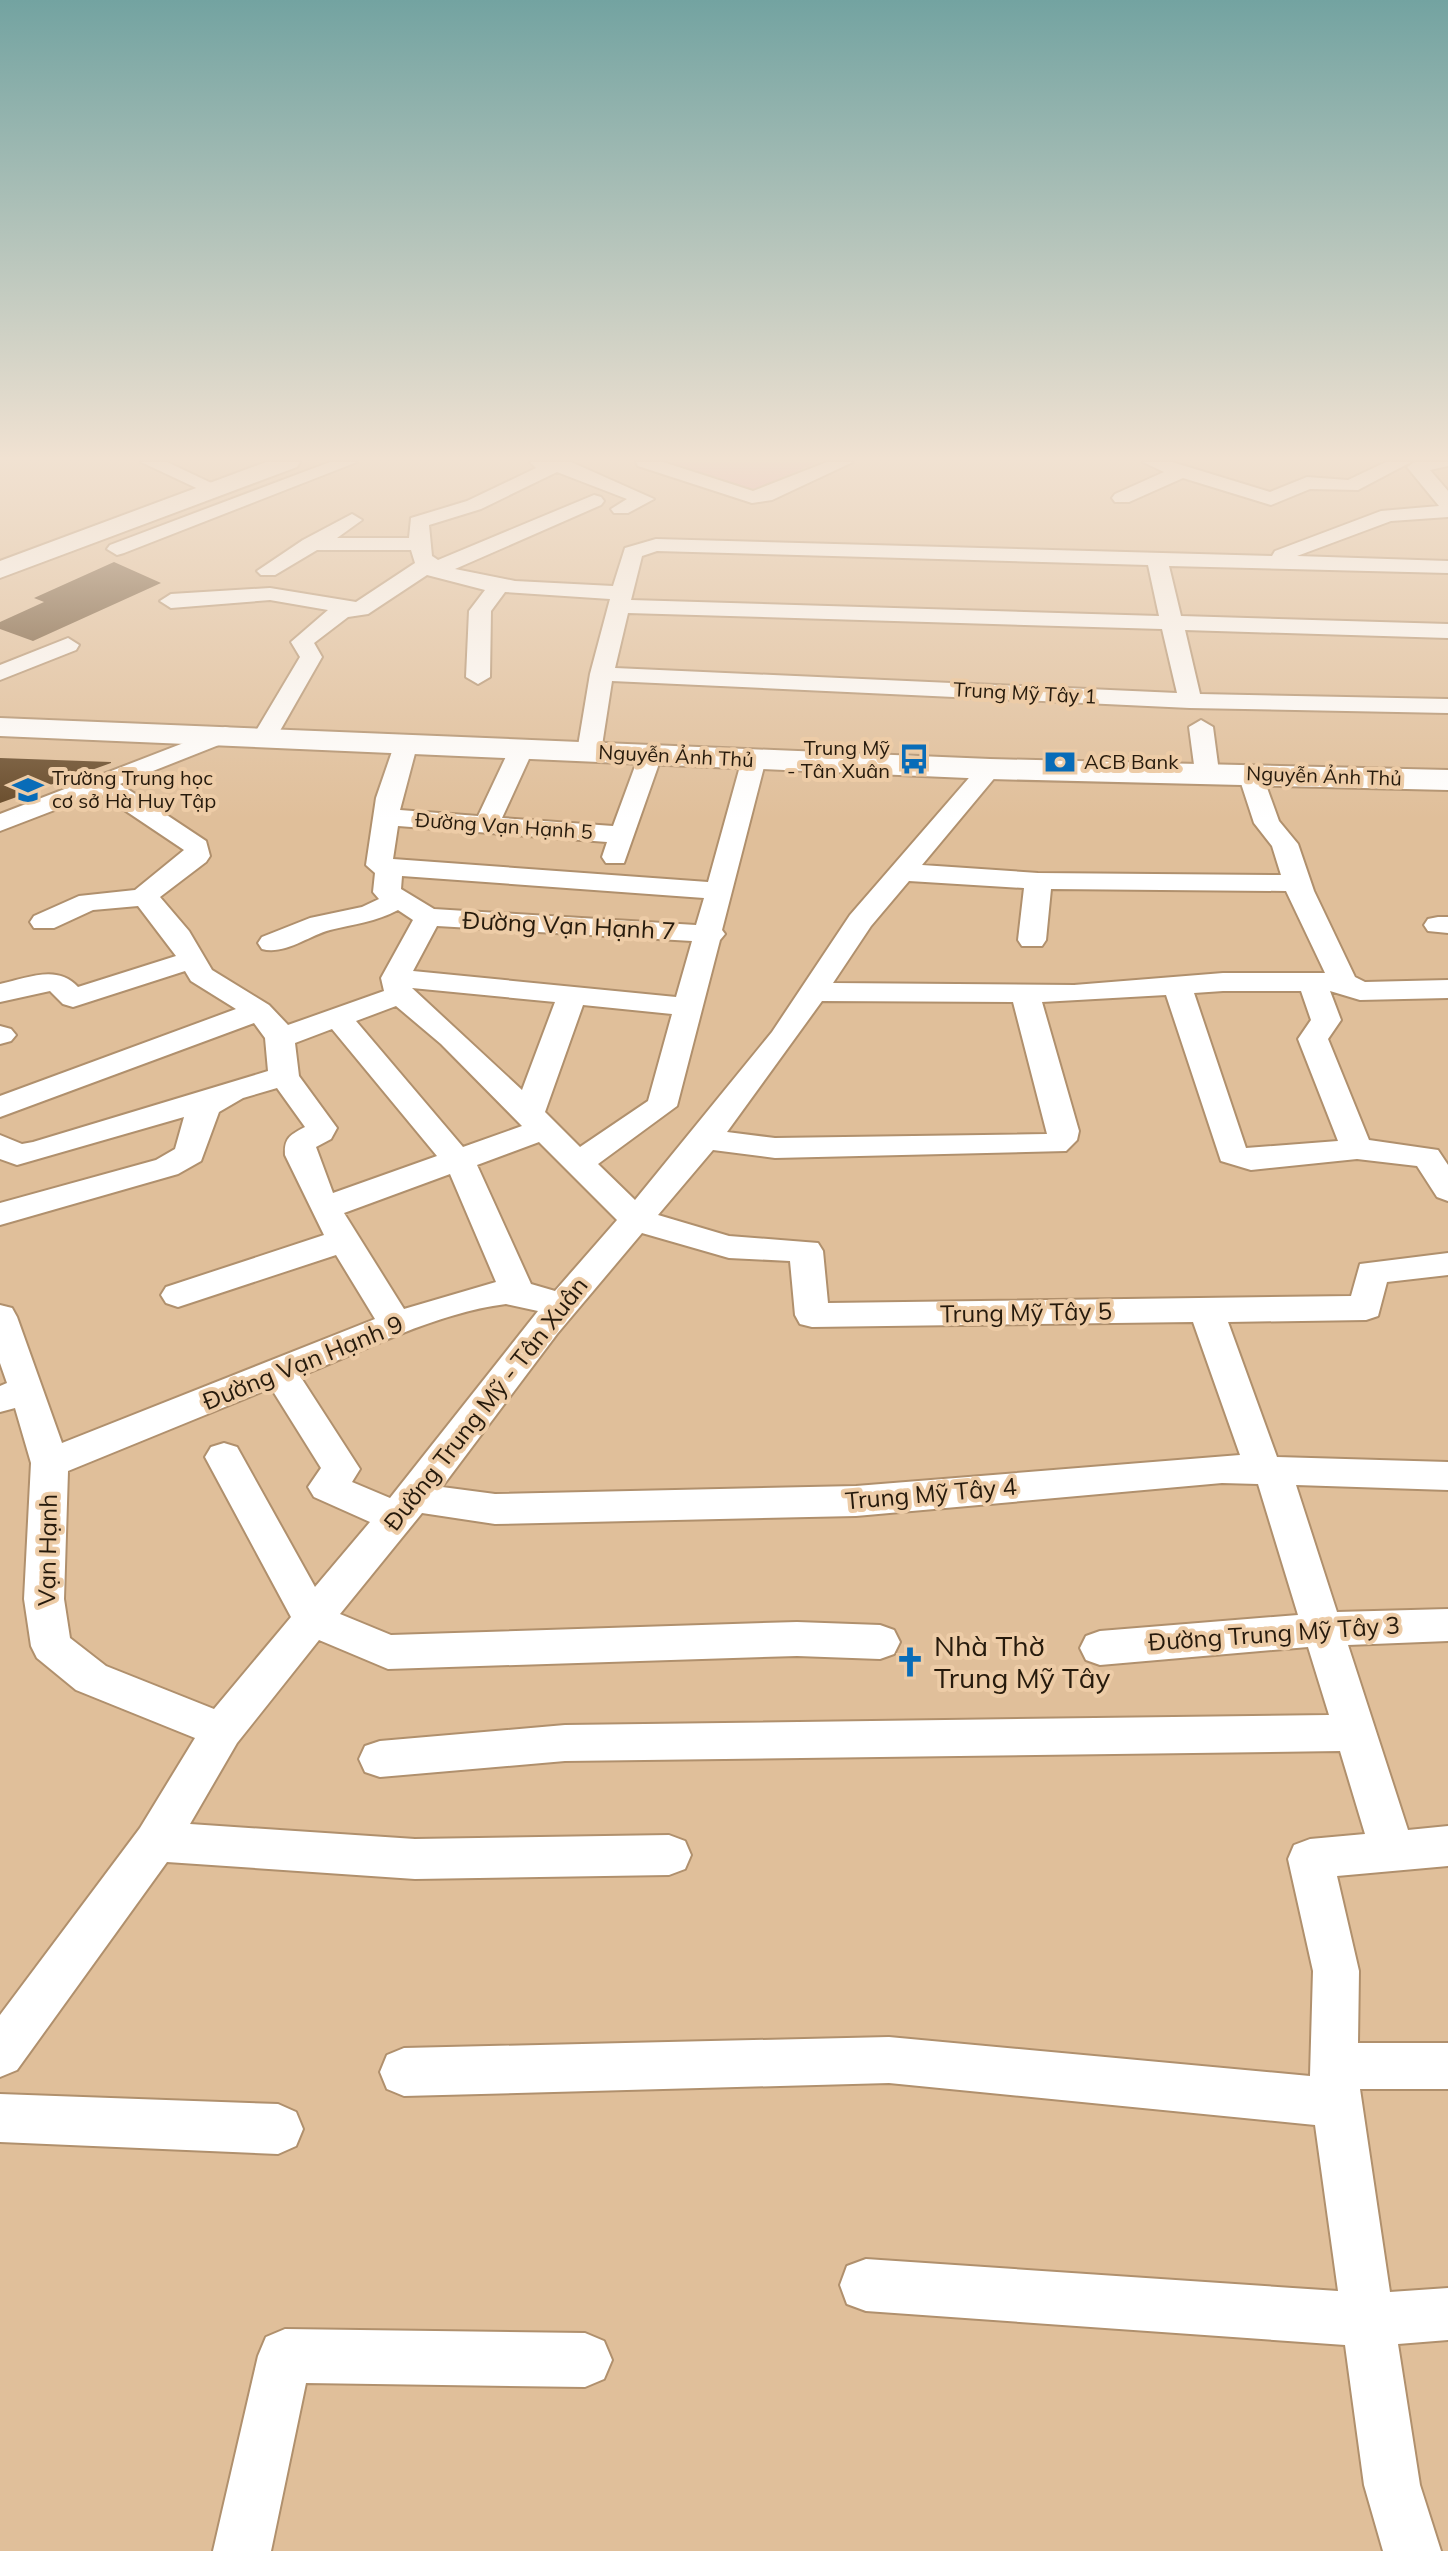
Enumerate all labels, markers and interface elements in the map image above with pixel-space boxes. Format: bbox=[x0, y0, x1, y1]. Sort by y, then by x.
street label: Trung Mỹ Tây 1 bbox=[953, 676, 1097, 709]
place label: Trung Mỹ - Tân Xuân bbox=[787, 735, 890, 783]
street label: Nguyễn Ảnh Thủ bbox=[598, 739, 754, 772]
bus stop icon: Trung Mỹ - Tân Xuân bbox=[897, 742, 931, 776]
bank icon: ACB Bank bbox=[1043, 745, 1077, 779]
place label: ACB Bank bbox=[1084, 749, 1179, 774]
street label: Nguyễn Ảnh Thủ bbox=[1246, 760, 1402, 791]
place label: Trường Trung học cơ sở Hà Huy Tập bbox=[52, 765, 216, 813]
school or university icon: Trường Trung học cơ sở Hà Huy Tập bbox=[11, 773, 45, 807]
street label: Đường Vạn Hạnh 5 bbox=[414, 807, 594, 844]
street label: Đường Vạn Hạnh 7 bbox=[462, 904, 676, 946]
street label: Đường Trung Mỹ - Tân Xuân bbox=[377, 1271, 594, 1536]
street label: Trung Mỹ Tây 5 bbox=[940, 1296, 1112, 1328]
street label: Đường Vạn Hạnh 9 bbox=[198, 1308, 407, 1416]
street label: Trung Mỹ Tây 4 bbox=[844, 1471, 1018, 1515]
street label: Vạn Hạnh bbox=[31, 1494, 63, 1606]
street label: Đường Trung Mỹ Tây 3 bbox=[1147, 1609, 1401, 1657]
place label: Nhà Thờ Trung Mỹ Tây bbox=[934, 1628, 1111, 1695]
church icon: Nhà Thờ Trung Mỹ Tây bbox=[893, 1645, 927, 1679]

